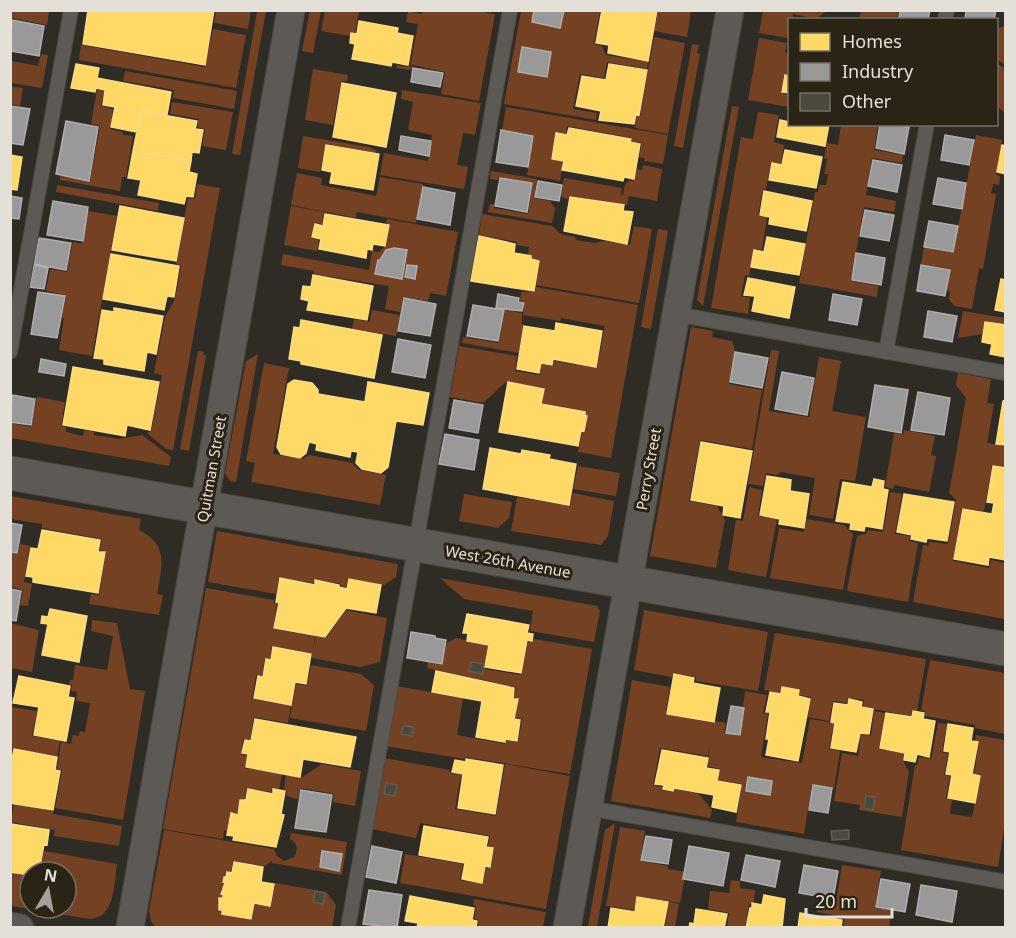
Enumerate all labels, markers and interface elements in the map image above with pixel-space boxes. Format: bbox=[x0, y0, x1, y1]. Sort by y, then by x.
legend bbox=[788, 18, 998, 126]
text: Homes bbox=[842, 29, 902, 53]
text: Industry bbox=[842, 59, 914, 83]
text: Other bbox=[842, 89, 892, 113]
street label: Quitman Street bbox=[192, 414, 230, 524]
street label: Perry Street bbox=[631, 426, 665, 512]
street label: West 26th Avenue bbox=[444, 540, 572, 582]
north arrow bbox=[18, 860, 78, 920]
text: N bbox=[42, 863, 59, 887]
scale bar bbox=[806, 881, 892, 919]
text: 20 m bbox=[815, 889, 857, 913]

